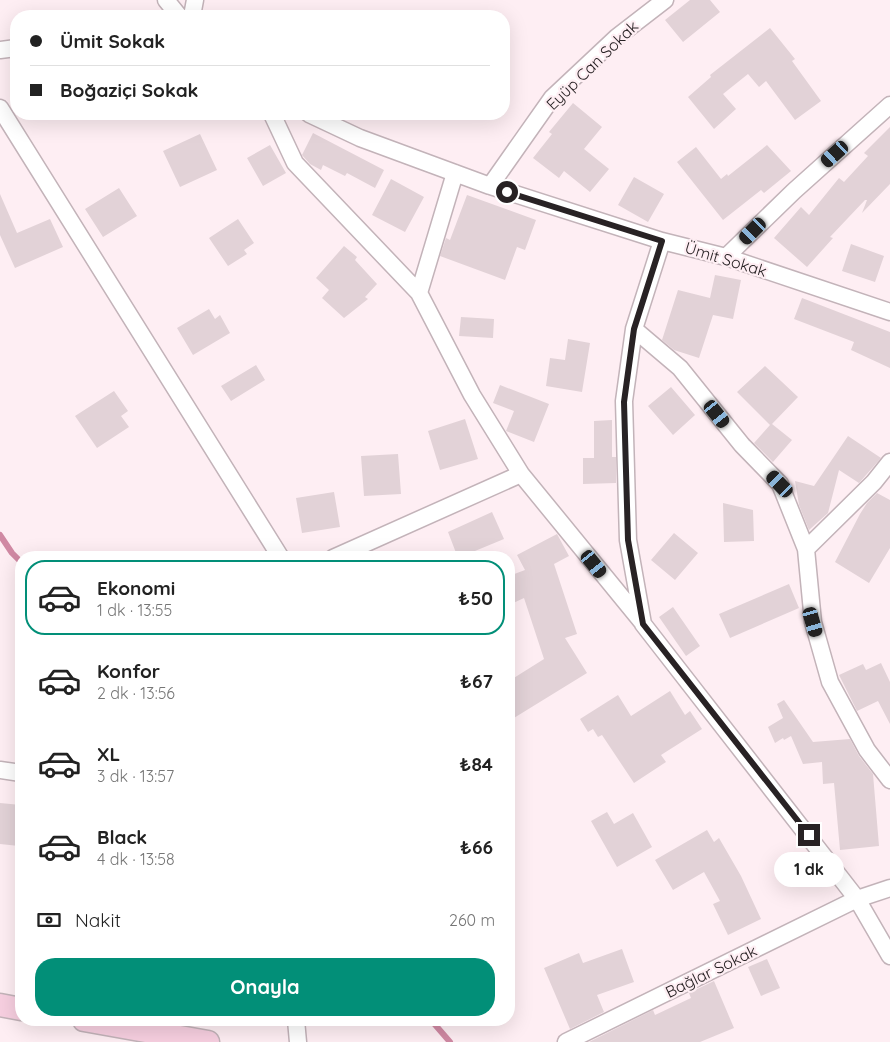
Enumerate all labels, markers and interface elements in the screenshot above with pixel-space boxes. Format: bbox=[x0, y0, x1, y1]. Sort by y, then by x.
street label: Eyüp Can Sokak bbox=[542, 16, 642, 114]
text: Ümit Sokak bbox=[60, 29, 165, 53]
text: Boğaziçi Sokak bbox=[60, 78, 198, 102]
car bbox=[818, 138, 851, 170]
route start bbox=[496, 181, 518, 203]
car bbox=[737, 215, 768, 247]
street label: Ümit Sokak bbox=[683, 237, 769, 281]
car bbox=[701, 398, 732, 430]
car bbox=[764, 468, 795, 500]
car bbox=[578, 548, 609, 580]
icon: car bbox=[37, 575, 82, 620]
text: Ekonomi bbox=[97, 576, 175, 600]
text: ₺50 bbox=[458, 586, 493, 610]
text: 1 dk · 13:55 bbox=[97, 600, 172, 620]
car bbox=[801, 606, 824, 638]
icon: car bbox=[37, 658, 82, 703]
text: Konfor bbox=[97, 659, 160, 683]
text: ₺67 bbox=[460, 669, 493, 693]
text: 2 dk · 13:56 bbox=[97, 683, 175, 703]
icon: car bbox=[37, 741, 82, 786]
text: XL bbox=[97, 742, 120, 766]
text: ₺84 bbox=[459, 752, 493, 776]
text: 3 dk · 13:57 bbox=[97, 766, 174, 786]
icon: car bbox=[37, 824, 82, 869]
route end bbox=[798, 824, 820, 846]
text: Black bbox=[97, 825, 147, 849]
text: ₺66 bbox=[460, 835, 493, 859]
text: 4 dk · 13:58 bbox=[97, 849, 175, 869]
callout: 1 dk bbox=[774, 852, 844, 888]
text: 1 dk bbox=[794, 859, 824, 879]
icon: cash bbox=[35, 906, 63, 934]
text: Nakit bbox=[75, 908, 121, 932]
text: 260 m bbox=[449, 910, 495, 930]
street label: Bağlar Sokak bbox=[662, 940, 760, 1002]
button: Onayla bbox=[35, 958, 495, 1016]

